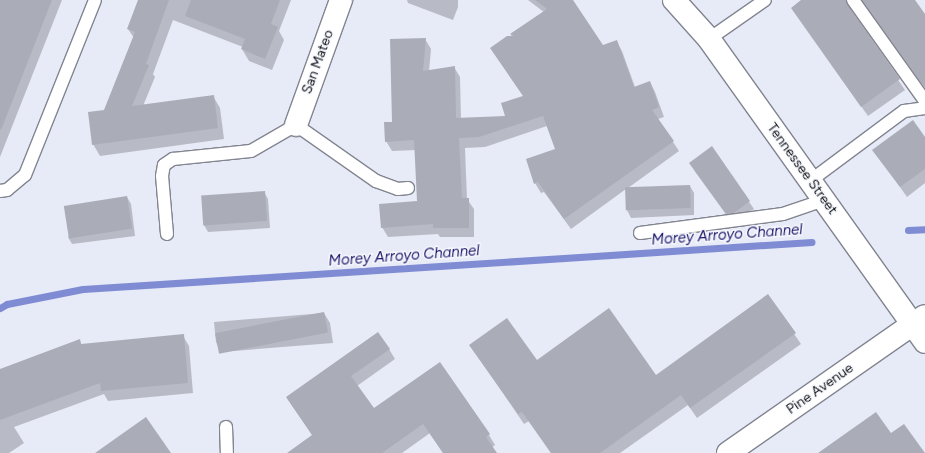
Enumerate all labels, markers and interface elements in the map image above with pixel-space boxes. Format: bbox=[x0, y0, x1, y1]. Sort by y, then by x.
street label: San Mateo bbox=[299, 28, 337, 96]
street label: Tennessee Street bbox=[763, 120, 841, 218]
water label: Morey Arroyo Channel bbox=[651, 221, 803, 249]
water label: Morey Arroyo Channel bbox=[328, 242, 480, 270]
street label: Pine Avenue bbox=[783, 360, 857, 418]

